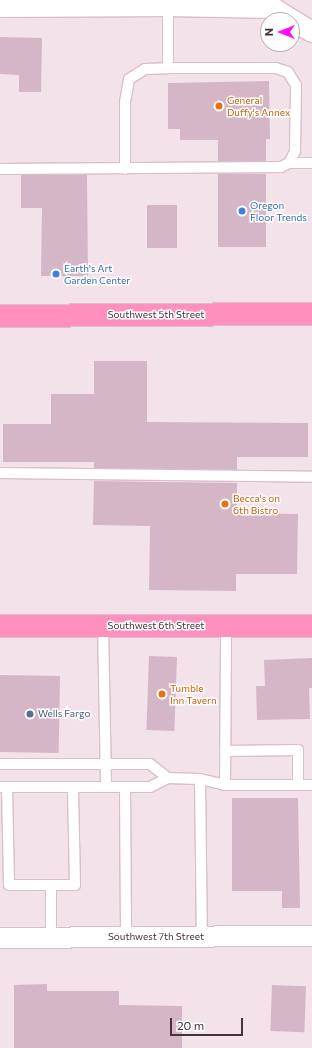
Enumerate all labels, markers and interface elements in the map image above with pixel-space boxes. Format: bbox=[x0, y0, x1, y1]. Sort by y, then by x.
north arrow bbox=[260, 12, 300, 52]
text: N bbox=[262, 28, 275, 36]
place label: General Duffy's Annex bbox=[227, 94, 290, 118]
marker: General Duffy's Annex bbox=[214, 101, 224, 111]
place label: Oregon Floor Trends bbox=[250, 199, 307, 222]
marker: Oregon Floor Trends bbox=[237, 206, 247, 216]
place label: Earth's Art Garden Center bbox=[64, 262, 130, 286]
marker: Earth's Art Garden Center bbox=[51, 269, 61, 279]
street label: Southwest 5th Street bbox=[108, 309, 204, 321]
place label: Becca's on 6th Bistro bbox=[233, 492, 280, 516]
marker: Becca's on 6th Bistro bbox=[220, 499, 230, 509]
street label: Southwest 6th Street bbox=[108, 620, 204, 632]
place label: Tumble Inn Tavern bbox=[170, 682, 217, 706]
marker: Tumble Inn Tavern bbox=[157, 689, 167, 699]
place label: Wells Fargo bbox=[38, 708, 90, 720]
marker: Wells Fargo bbox=[25, 709, 35, 719]
street label: Southwest 7th Street bbox=[108, 931, 204, 943]
scale bar bbox=[172, 1010, 245, 1036]
text: 20 m bbox=[177, 1018, 204, 1032]

